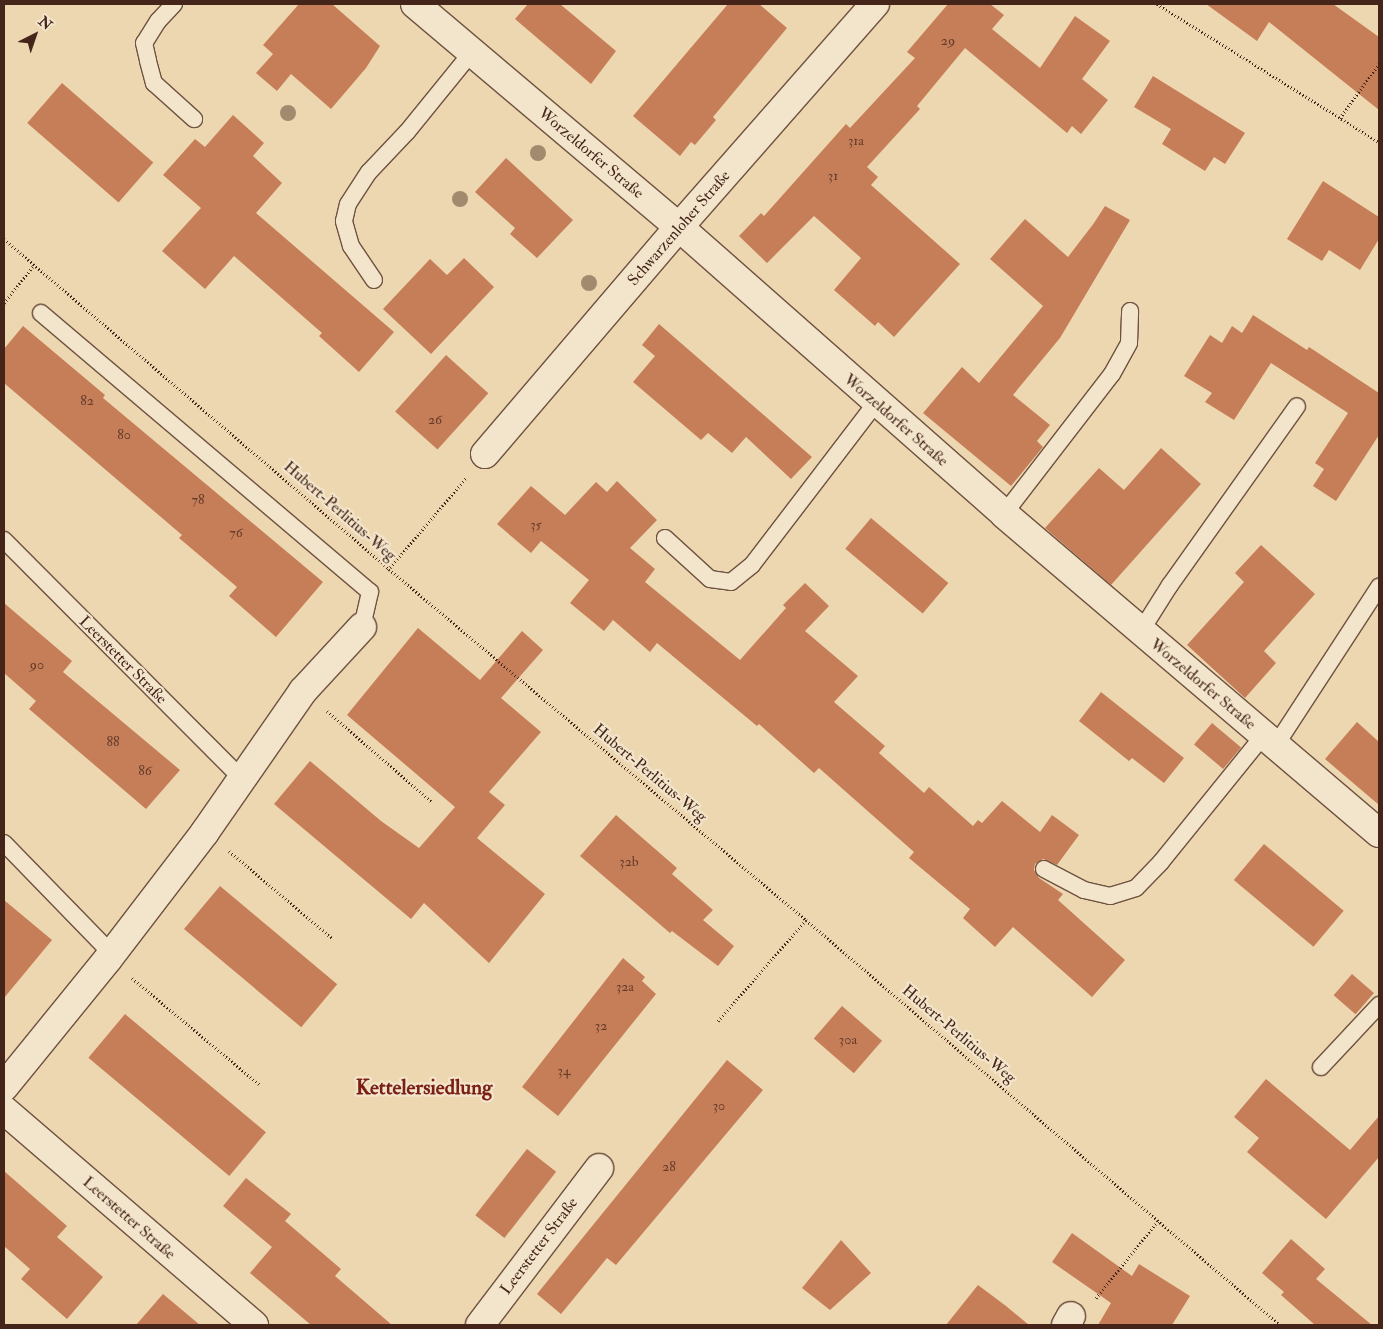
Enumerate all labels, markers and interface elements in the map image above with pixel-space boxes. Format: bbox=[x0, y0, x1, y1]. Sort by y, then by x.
north arrow bbox=[10, 10, 60, 60]
text: N bbox=[35, 13, 55, 34]
house number: 29 bbox=[941, 33, 955, 49]
street label: Worzeldorfer Straße bbox=[534, 103, 648, 203]
house number: 31a bbox=[848, 133, 864, 149]
street label: Schwarzenloher Straße bbox=[624, 166, 734, 290]
house number: 31 bbox=[828, 168, 838, 184]
street label: Worzeldorfer Straße bbox=[840, 370, 952, 470]
house number: 82 bbox=[80, 393, 94, 409]
house number: 26 bbox=[428, 412, 442, 428]
house number: 80 bbox=[117, 427, 131, 443]
street label: Hubert-Perlitius-Weg bbox=[280, 457, 400, 565]
house number: 78 bbox=[192, 492, 204, 508]
house number: 35 bbox=[530, 517, 542, 533]
house number: 76 bbox=[229, 525, 243, 541]
street label: Leerstetter Straße bbox=[75, 612, 171, 708]
street label: Worzeldorfer Straße bbox=[1146, 634, 1260, 734]
house number: 90 bbox=[30, 657, 44, 673]
street label: Hubert-Perlitius-Weg bbox=[589, 720, 711, 826]
house number: 88 bbox=[106, 734, 120, 750]
house number: 86 bbox=[138, 763, 152, 779]
house number: 32b bbox=[619, 854, 639, 870]
house number: 32a bbox=[616, 979, 634, 995]
street label: Hubert-Perlitius-Weg bbox=[898, 981, 1020, 1087]
house number: 32 bbox=[595, 1018, 607, 1034]
house number: 30a bbox=[839, 1032, 857, 1048]
house number: 34 bbox=[558, 1063, 570, 1079]
district label: Kettelersiedlung bbox=[356, 1075, 492, 1101]
house number: 30 bbox=[713, 1098, 725, 1114]
house number: 28 bbox=[662, 1159, 676, 1175]
street label: Leerstetter Straße bbox=[79, 1172, 179, 1264]
street label: Leerstetter Straße bbox=[496, 1194, 582, 1298]

